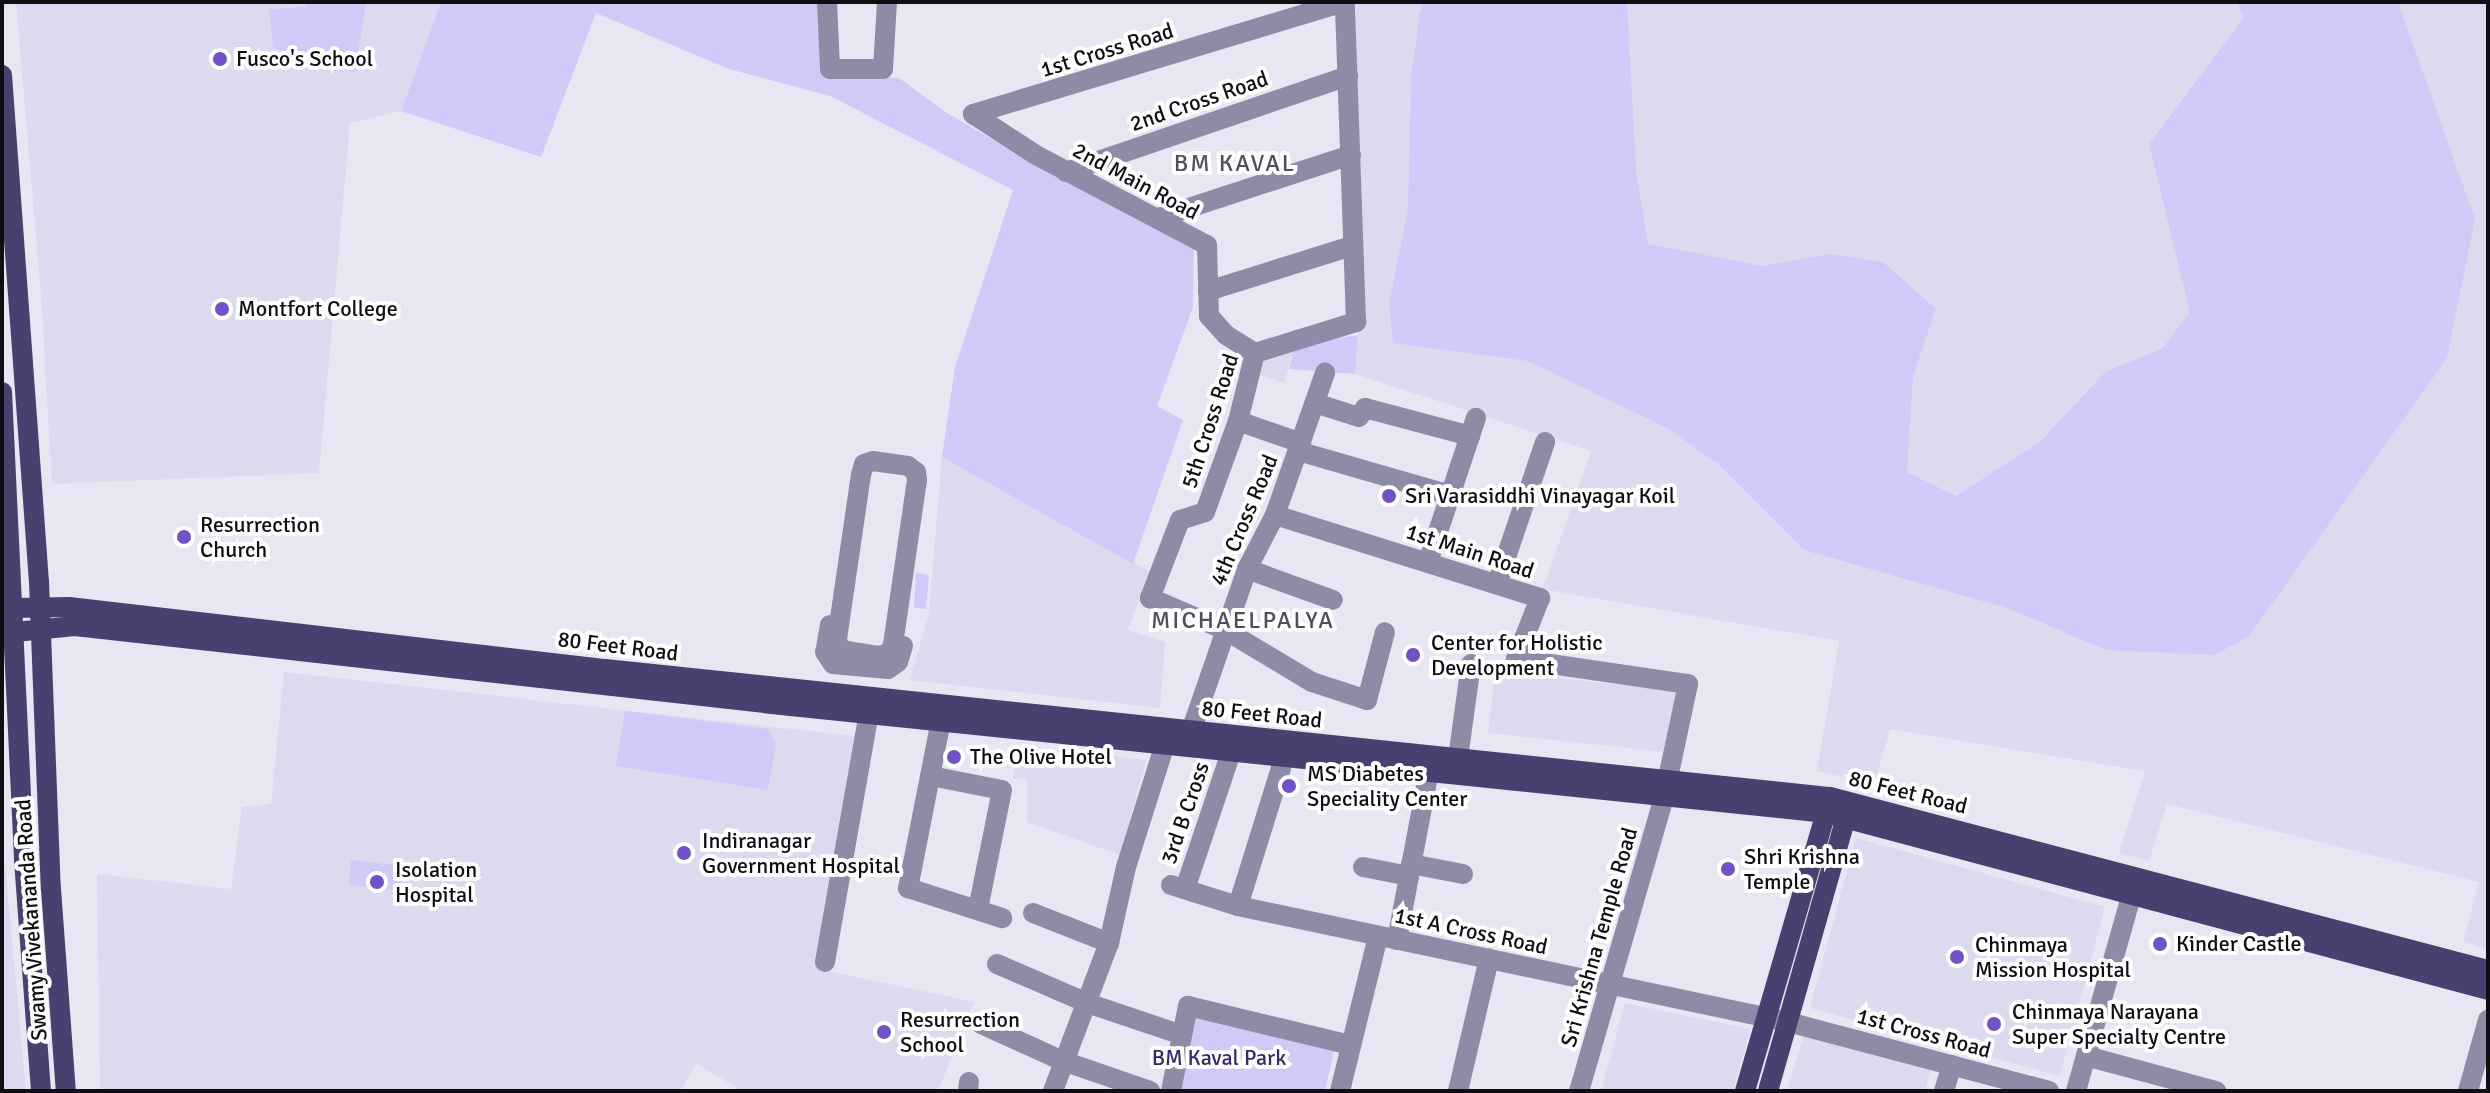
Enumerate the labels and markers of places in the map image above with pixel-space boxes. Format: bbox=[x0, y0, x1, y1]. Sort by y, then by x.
place label: Fusco's School bbox=[236, 46, 373, 72]
marker: Fusco's School bbox=[211, 50, 229, 68]
place label: Montfort College bbox=[238, 296, 398, 322]
marker: Montfort College bbox=[213, 300, 231, 318]
place label: Sri Varasiddhi Vinayagar Koil bbox=[1405, 483, 1675, 509]
marker: Sri Varasiddhi Vinayagar Koil bbox=[1380, 487, 1398, 505]
place label: Resurrection Church bbox=[200, 511, 320, 562]
marker: Resurrection Church bbox=[175, 528, 193, 546]
place label: Center for Holistic Development bbox=[1431, 629, 1603, 680]
marker: Center for Holistic Development bbox=[1402, 644, 1424, 666]
place label: The Olive Hotel bbox=[970, 744, 1112, 770]
marker: The Olive Hotel bbox=[945, 748, 963, 766]
place label: MS Diabetes Speciality Center bbox=[1307, 760, 1467, 812]
marker: MS Diabetes Speciality Center bbox=[1278, 775, 1300, 797]
place label: Indiranagar Government Hospital bbox=[702, 827, 900, 878]
marker: Indiranagar Government Hospital bbox=[673, 842, 695, 864]
place label: Shri Krishna Temple bbox=[1744, 843, 1860, 894]
place label: Isolation Hospital bbox=[395, 856, 477, 908]
marker: Shri Krishna Temple bbox=[1719, 860, 1737, 878]
marker: Isolation Hospital bbox=[366, 871, 388, 893]
place label: Chinmaya Mission Hospital bbox=[1975, 931, 2131, 982]
place label: Kinder Castle bbox=[2176, 931, 2302, 957]
marker: Kinder Castle bbox=[2151, 935, 2169, 953]
marker: Chinmaya Mission Hospital bbox=[1946, 946, 1968, 968]
place label: Chinmaya Narayana Super Specialty Centre bbox=[2012, 998, 2226, 1050]
place label: Resurrection School bbox=[900, 1006, 1020, 1058]
marker: Chinmaya Narayana Super Specialty Centre bbox=[1983, 1013, 2005, 1035]
marker: Resurrection School bbox=[875, 1023, 893, 1041]

